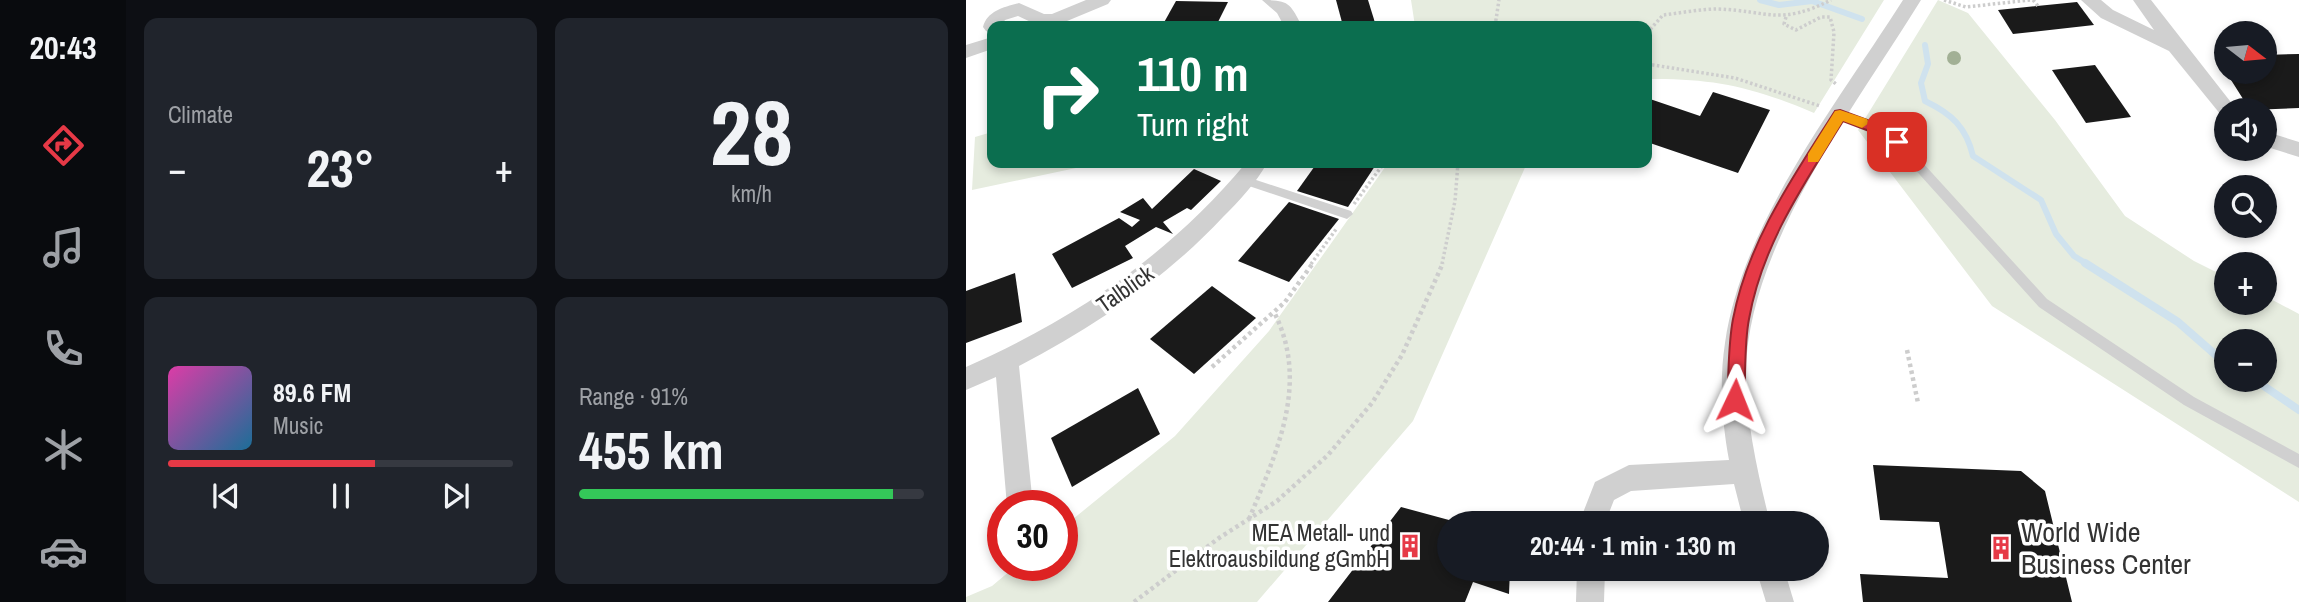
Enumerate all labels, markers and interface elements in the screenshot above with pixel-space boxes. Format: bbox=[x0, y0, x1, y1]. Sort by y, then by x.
north arrow bbox=[2214, 21, 2277, 84]
map controls bbox=[2214, 21, 2277, 392]
text: 20:43 bbox=[29, 26, 97, 69]
text: 110 m bbox=[1137, 40, 1249, 106]
icon: right bbox=[1022, 49, 1113, 140]
text: 28 bbox=[710, 71, 793, 193]
button: sound bbox=[2214, 98, 2277, 161]
text: Climate bbox=[168, 99, 233, 130]
text: Turn right bbox=[1137, 103, 1249, 146]
pin bbox=[1867, 112, 1927, 172]
icon: directions bbox=[39, 121, 88, 170]
icon: arrive bbox=[1878, 123, 1916, 161]
text: 23° bbox=[306, 133, 375, 203]
text: − bbox=[168, 143, 186, 194]
text: + bbox=[495, 143, 513, 194]
button: search bbox=[2214, 175, 2277, 238]
text: km/h bbox=[731, 178, 772, 209]
icon: music bbox=[39, 223, 88, 272]
button: + bbox=[2214, 252, 2277, 315]
street label: Talblick bbox=[1090, 257, 1160, 319]
icon: phone bbox=[39, 324, 88, 373]
button: − bbox=[2214, 329, 2277, 392]
position arrow bbox=[1698, 363, 1772, 437]
text: 89.6 FM bbox=[273, 375, 351, 410]
text: Range · 91% bbox=[579, 381, 688, 412]
text: Music bbox=[273, 410, 323, 441]
text: 455 km bbox=[579, 415, 724, 485]
icon: climate bbox=[39, 425, 88, 474]
icon: previous bbox=[207, 477, 245, 515]
icon: pause bbox=[322, 477, 360, 515]
icon: next bbox=[437, 477, 475, 515]
speed limit sign: 30 bbox=[987, 490, 1078, 581]
place label: World Wide Business Center bbox=[2021, 513, 2191, 583]
place label: MEA Metall- und Elektroausbildung gGmbH bbox=[1169, 517, 1390, 574]
icon: car bbox=[39, 527, 88, 576]
text: 20:44 · 1 min · 130 m bbox=[1530, 528, 1736, 563]
building icon: MEA Metall- und Elektroausbildung gGmbH bbox=[1396, 532, 1424, 560]
building icon: World Wide Business Center bbox=[1987, 534, 2015, 562]

